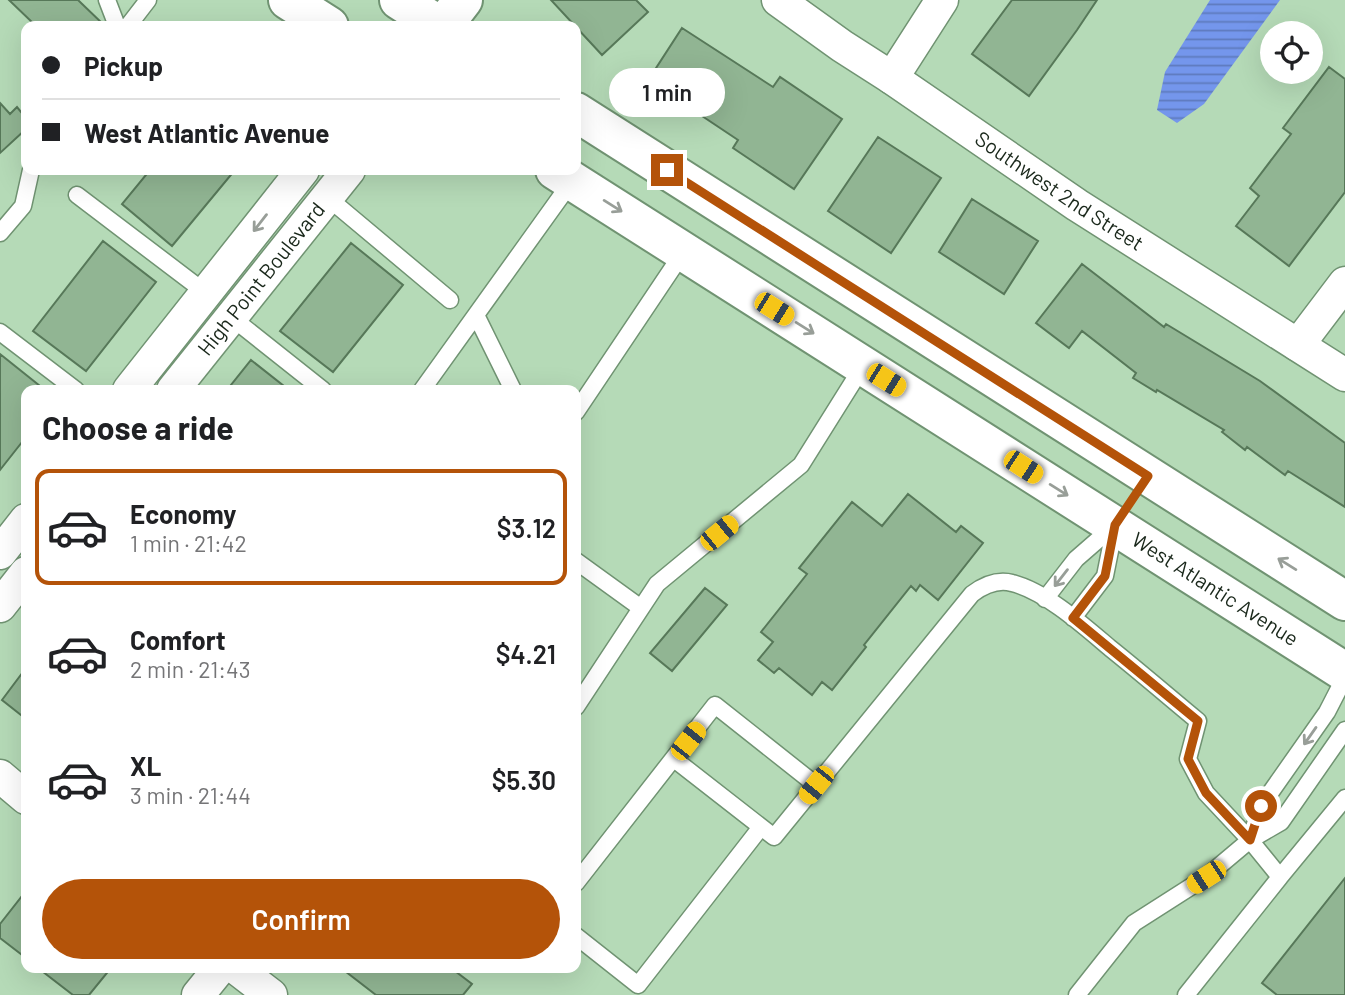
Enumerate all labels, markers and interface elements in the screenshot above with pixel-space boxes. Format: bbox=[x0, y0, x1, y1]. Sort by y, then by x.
map controls bbox=[1260, 21, 1323, 84]
button: locate bbox=[1260, 21, 1323, 84]
text: Pickup bbox=[84, 50, 163, 81]
callout: 1 min bbox=[609, 68, 725, 118]
text: 1 min bbox=[642, 78, 692, 106]
text: West Atlantic Avenue bbox=[84, 117, 329, 148]
street label: Southwest 2nd Street bbox=[971, 125, 1149, 255]
route end bbox=[651, 154, 683, 186]
street label: High Point Boulevard bbox=[192, 197, 329, 360]
one-way arrow bbox=[602, 200, 622, 214]
one-way arrow bbox=[253, 214, 268, 232]
car bbox=[751, 289, 798, 329]
one-way arrow bbox=[794, 322, 814, 336]
car bbox=[863, 360, 910, 400]
text: Choose a ride bbox=[42, 408, 234, 446]
car bbox=[1000, 447, 1047, 487]
one-way arrow bbox=[1048, 483, 1068, 497]
icon: car bbox=[46, 496, 109, 559]
text: Economy bbox=[130, 498, 236, 529]
text: $3.12 bbox=[497, 512, 556, 543]
car bbox=[697, 512, 742, 554]
street label: West Atlantic Avenue bbox=[1128, 526, 1304, 650]
text: 1 min · 21:42 bbox=[130, 529, 247, 557]
one-way arrow bbox=[1278, 557, 1298, 571]
one-way arrow bbox=[1054, 568, 1069, 586]
icon: car bbox=[46, 622, 109, 685]
text: Comfort bbox=[130, 624, 226, 655]
text: $4.21 bbox=[496, 638, 556, 669]
text: 2 min · 21:43 bbox=[130, 655, 251, 683]
car bbox=[667, 718, 710, 764]
one-way arrow bbox=[1303, 725, 1317, 745]
icon: car bbox=[46, 748, 109, 811]
text: XL bbox=[130, 750, 161, 781]
car bbox=[795, 762, 838, 808]
text: $5.30 bbox=[492, 764, 556, 795]
text: 3 min · 21:44 bbox=[130, 781, 251, 809]
route start bbox=[1245, 790, 1277, 822]
car bbox=[1183, 857, 1230, 897]
button: Confirm bbox=[42, 879, 560, 959]

